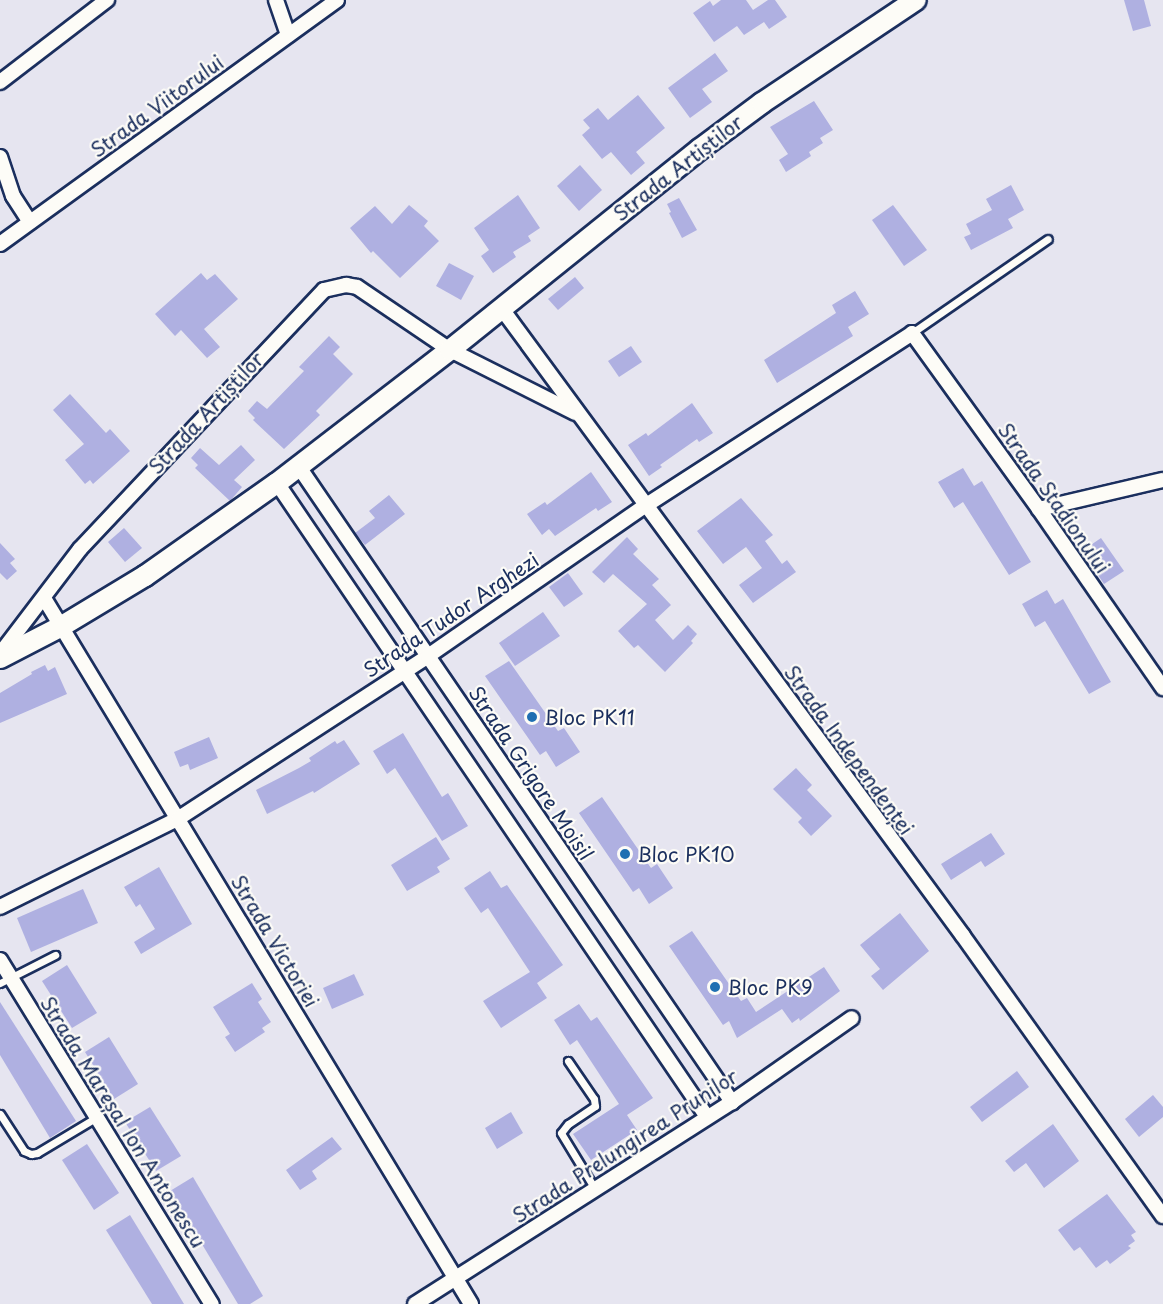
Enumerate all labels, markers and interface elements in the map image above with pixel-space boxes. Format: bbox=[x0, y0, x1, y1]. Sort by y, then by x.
street label: Strada Viitorului bbox=[85, 49, 229, 163]
street label: Strada Artiștilor bbox=[608, 110, 748, 226]
street label: Strada Artiștilor bbox=[143, 347, 269, 479]
street label: Strada Stadionului bbox=[993, 418, 1115, 578]
street label: Strada Tudor Arghezi bbox=[360, 548, 542, 682]
street label: Strada Independenței bbox=[779, 659, 919, 841]
street label: Strada Grigore Moisil bbox=[463, 681, 599, 865]
place label: Bloc PK11 bbox=[544, 705, 635, 729]
marker: Bloc PK11 bbox=[525, 710, 539, 724]
place label: Bloc PK10 bbox=[637, 842, 735, 866]
marker: Bloc PK10 bbox=[618, 847, 632, 861]
street label: Strada Victoriei bbox=[226, 870, 324, 1012]
place label: Bloc PK9 bbox=[727, 975, 813, 999]
marker: Bloc PK9 bbox=[708, 980, 722, 994]
street label: Strada Mareșal Ion Antonescu bbox=[35, 991, 211, 1253]
street label: Strada Prelungirea Prunilor bbox=[508, 1064, 742, 1228]

